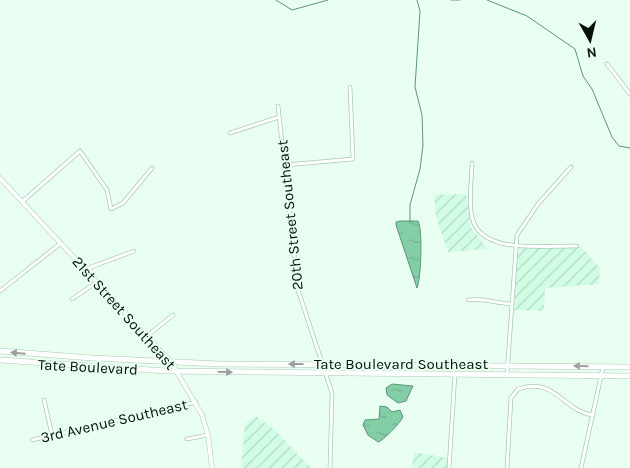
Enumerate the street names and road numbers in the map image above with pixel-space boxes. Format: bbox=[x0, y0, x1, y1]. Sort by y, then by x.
street label: 20th Street Southeast bbox=[273, 139, 307, 291]
street label: 21st Street Southeast bbox=[68, 253, 180, 374]
street label: Tate Boulevard bbox=[38, 355, 138, 379]
street label: Tate Boulevard Southeast bbox=[314, 355, 488, 373]
street label: 3rd Avenue Southeast bbox=[39, 395, 190, 447]

